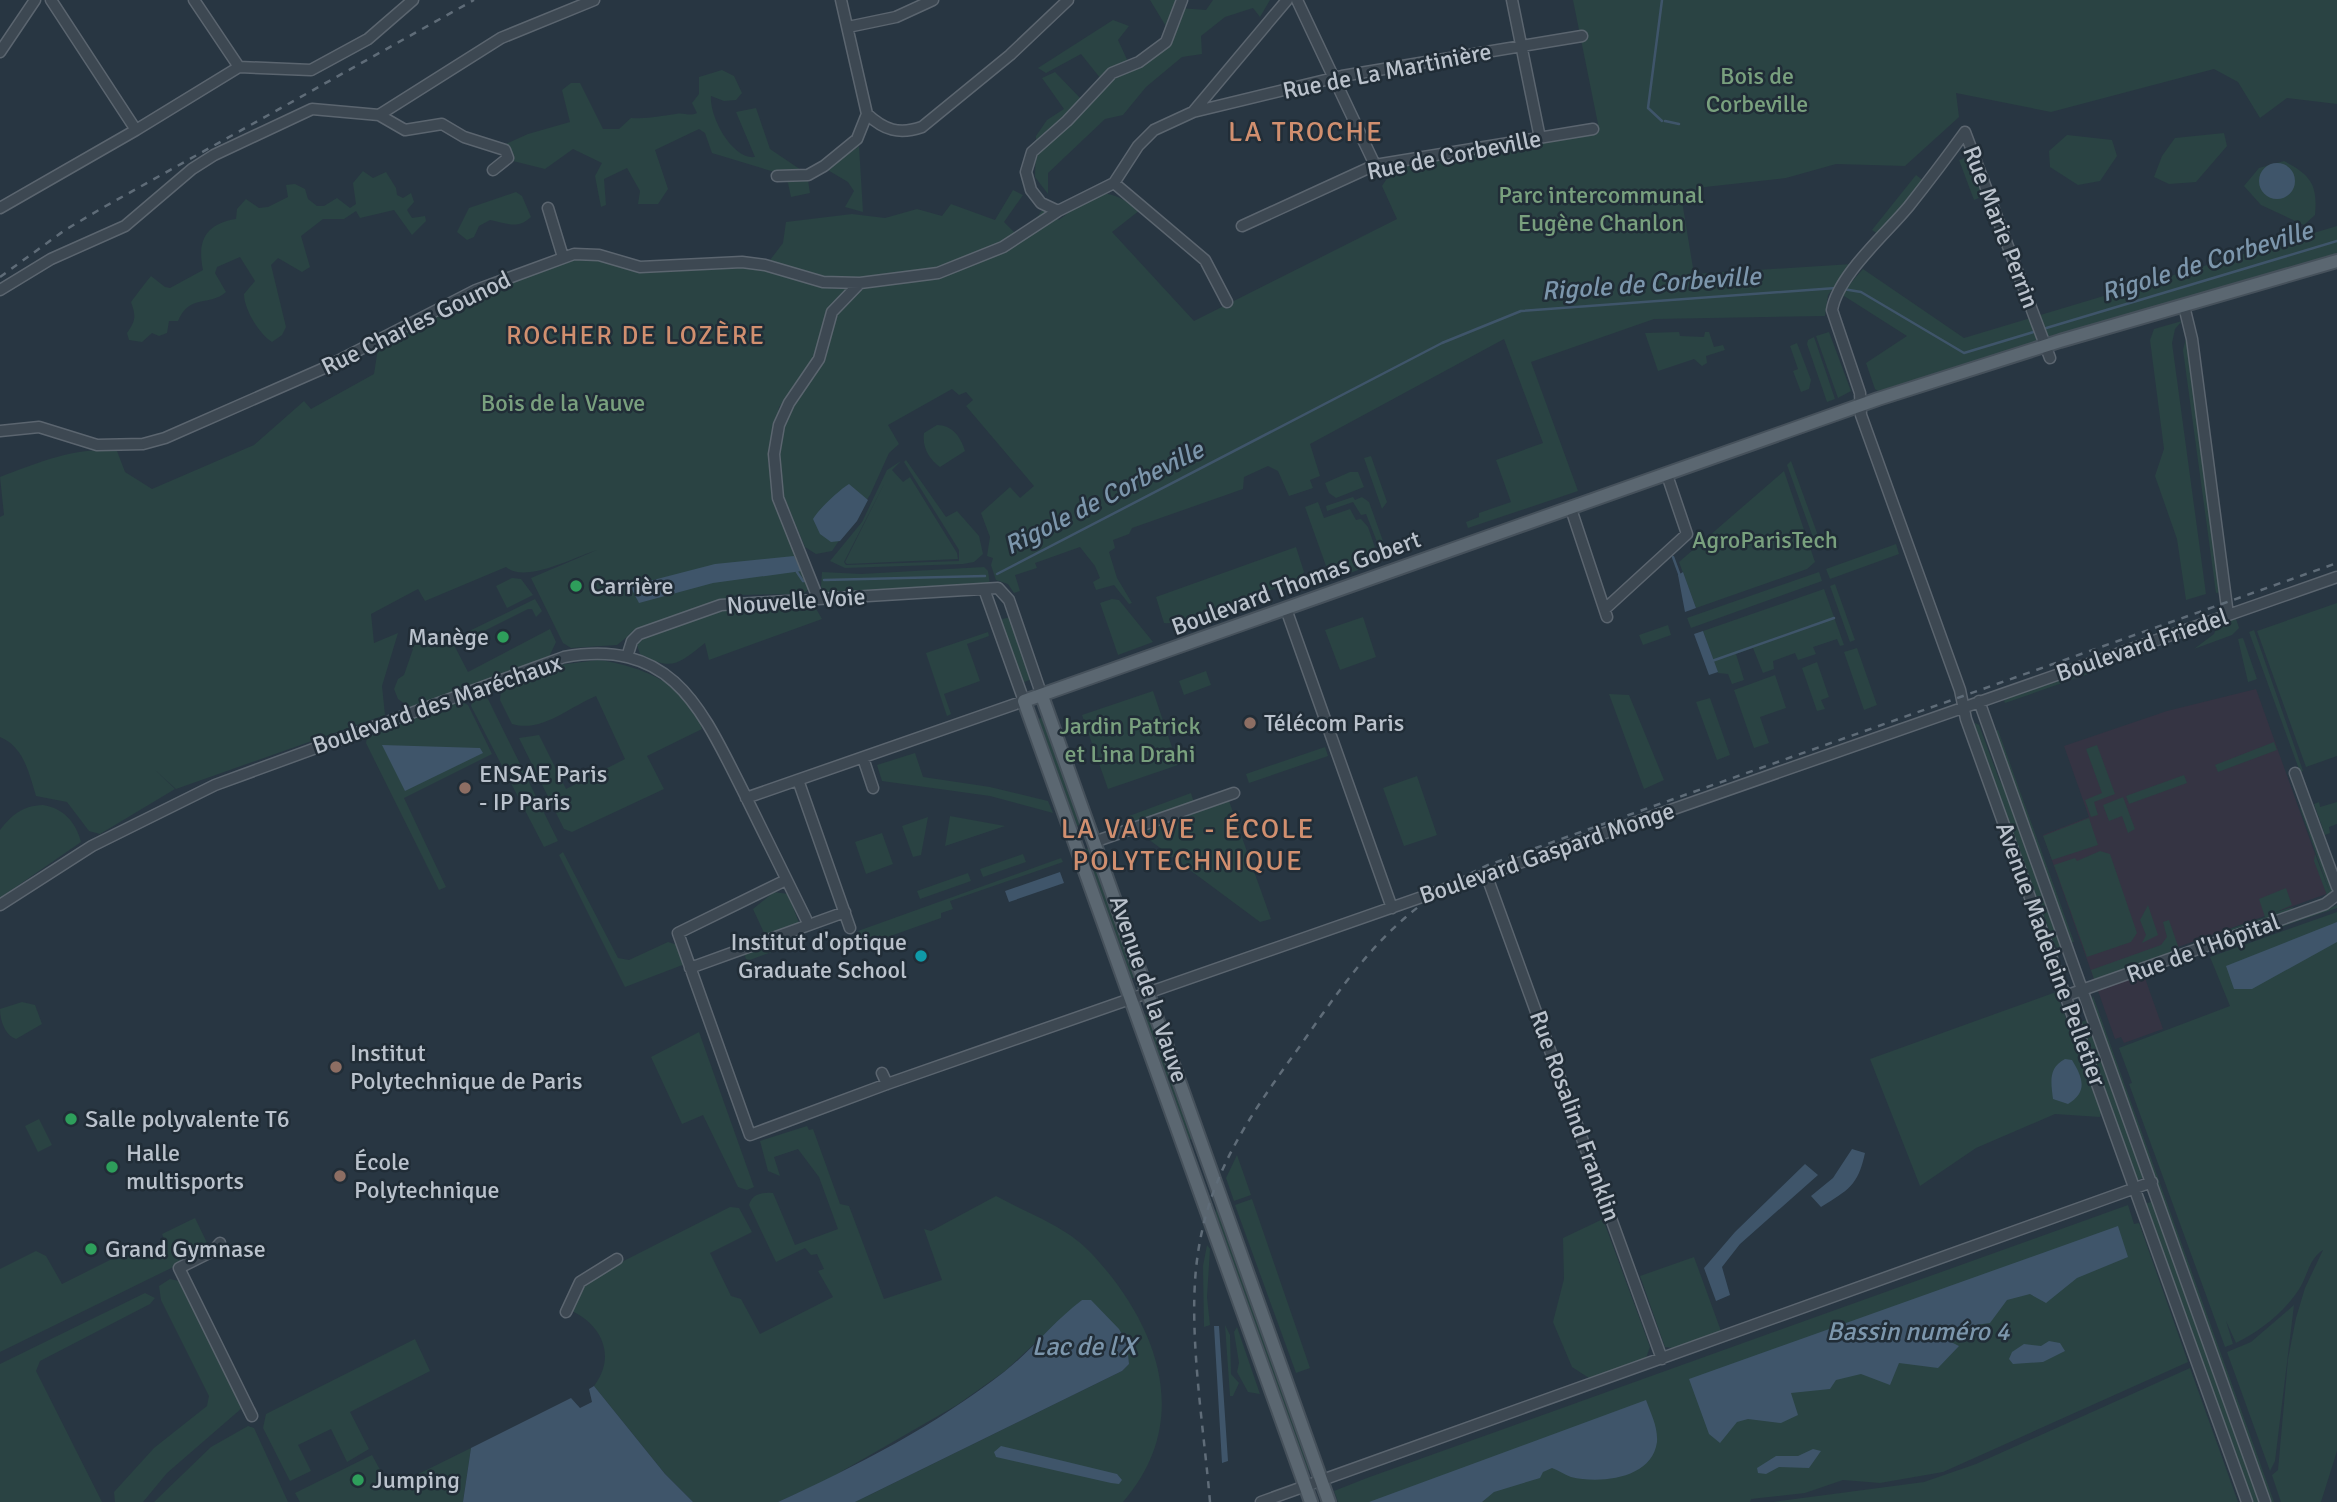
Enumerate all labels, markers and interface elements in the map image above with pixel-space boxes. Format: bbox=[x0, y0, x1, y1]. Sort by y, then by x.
street label: Rue de La Martinière bbox=[1280, 36, 1494, 106]
park label: Bois de Corbeville bbox=[1706, 61, 1808, 119]
district label: LA TROCHE bbox=[1228, 115, 1384, 149]
street label: Rue de Corbeville bbox=[1364, 123, 1544, 187]
street label: Rue Marie Perrin bbox=[1956, 142, 2046, 312]
park label: Parc intercommunal Eugène Chanlon bbox=[1498, 180, 1704, 238]
water label: Rigole de Corbeville bbox=[2097, 214, 2319, 309]
water label: Rigole de Corbeville bbox=[1540, 260, 1764, 308]
street label: Rue Charles Gounod bbox=[317, 264, 515, 382]
district label: ROCHER DE LOZÈRE bbox=[506, 320, 766, 352]
park label: Bois de la Vauve bbox=[481, 388, 645, 418]
water label: Rigole de Corbeville bbox=[999, 433, 1211, 562]
street label: Boulevard Thomas Gobert bbox=[1167, 524, 1425, 642]
park label: AgroParisTech bbox=[1692, 525, 1838, 555]
place label: Carrière bbox=[590, 571, 673, 601]
marker: Carrière bbox=[568, 578, 584, 594]
street label: Nouvelle Voie bbox=[726, 581, 866, 621]
street label: Boulevard Friedel bbox=[2052, 602, 2232, 688]
place label: Manège bbox=[408, 622, 489, 652]
marker: Manège bbox=[495, 629, 511, 645]
street label: Boulevard des Maréchaux bbox=[308, 647, 566, 761]
place label: Télécom Paris bbox=[1264, 708, 1404, 738]
park label: Jardin Patrick et Lina Drahi bbox=[1060, 711, 1200, 769]
marker: Télécom Paris bbox=[1242, 715, 1258, 731]
place label: ENSAE Paris - IP Paris bbox=[479, 759, 607, 817]
marker: ENSAE Paris - IP Paris bbox=[457, 780, 473, 796]
street label: Boulevard Gaspard Monge bbox=[1416, 795, 1678, 911]
district label: LA VAUVE - ÉCOLE POLYTECHNIQUE bbox=[1061, 812, 1315, 878]
street label: Avenue Madeleine Pelletier bbox=[1989, 818, 2113, 1090]
street label: Avenue de la Vauve bbox=[1103, 892, 1195, 1086]
street label: Rue de l'Hôpital bbox=[2122, 906, 2284, 990]
place label: Institut d'optique Graduate School bbox=[730, 927, 907, 985]
marker: Institut d'optique Graduate School bbox=[913, 948, 929, 964]
street label: Rue Rosalind Franklin bbox=[1523, 1007, 1627, 1225]
place label: Institut Polytechnique de Paris bbox=[350, 1038, 582, 1096]
marker: Institut Polytechnique de Paris bbox=[328, 1059, 344, 1075]
place label: Salle polyvalente T6 bbox=[85, 1104, 290, 1134]
marker: Salle polyvalente T6 bbox=[63, 1111, 79, 1127]
place label: Halle multisports bbox=[126, 1138, 244, 1196]
place label: École Polytechnique bbox=[354, 1147, 500, 1205]
marker: Halle multisports bbox=[104, 1159, 120, 1175]
marker: École Polytechnique bbox=[332, 1168, 348, 1184]
place label: Grand Gymnase bbox=[105, 1234, 266, 1264]
marker: Grand Gymnase bbox=[83, 1241, 99, 1257]
water label: Bassin numéro 4 bbox=[1826, 1316, 2011, 1348]
water label: Lac de l'X bbox=[1032, 1331, 1140, 1363]
place label: Jumping bbox=[372, 1465, 460, 1495]
marker: Jumping bbox=[350, 1472, 366, 1488]

